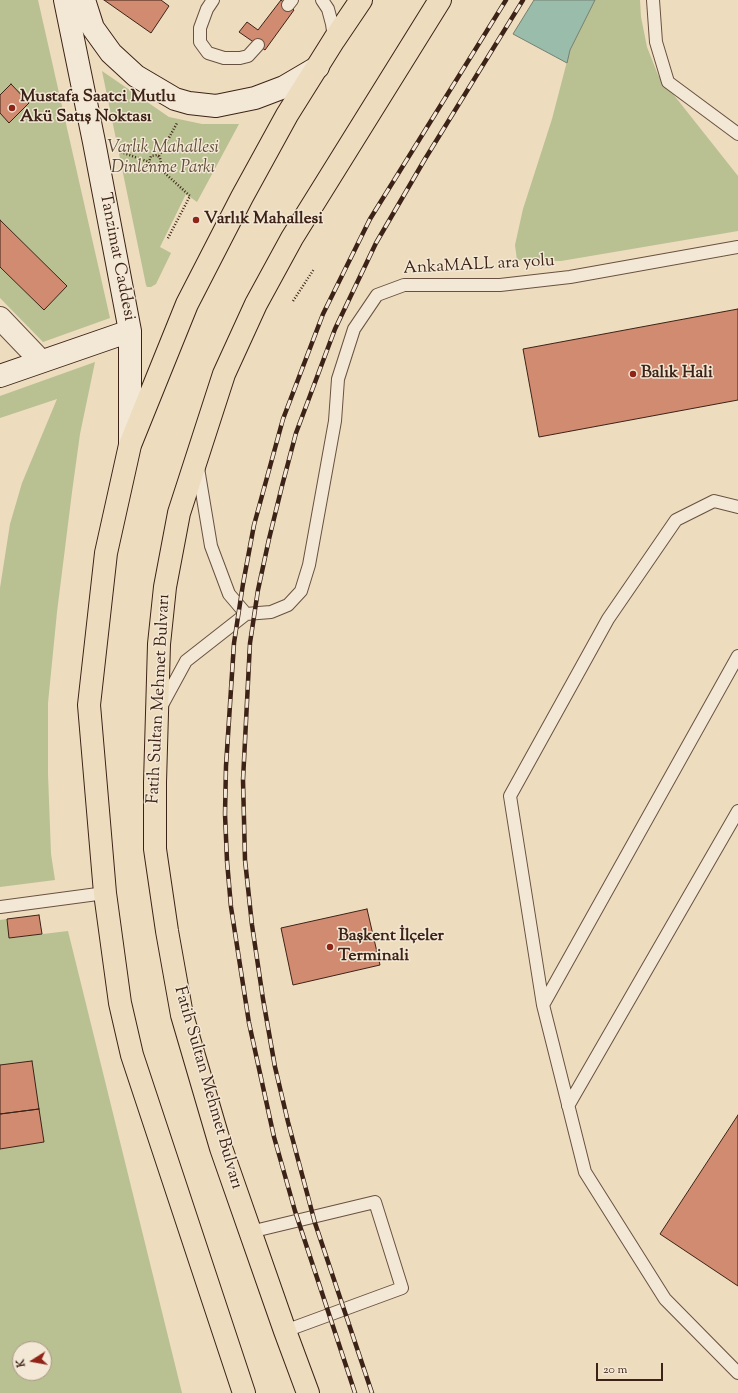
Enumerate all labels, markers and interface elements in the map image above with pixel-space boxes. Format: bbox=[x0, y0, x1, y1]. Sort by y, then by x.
place label: Mustafa Saatci Mutlu Akü Satış Noktası bbox=[20, 88, 176, 128]
marker: Mustafa Saatci Mutlu Akü Satış Noktası bbox=[7, 103, 17, 113]
park label: Varlık Mahallesi Dinlenme Parkı bbox=[107, 139, 219, 179]
street label: Tanzimat Caddesi bbox=[94, 191, 138, 323]
place label: Varlık Mahallesi bbox=[204, 210, 323, 230]
marker: Varlık Mahallesi bbox=[191, 215, 201, 225]
street label: AnkaMALL ara yolu bbox=[403, 252, 555, 280]
place label: Balık Hali bbox=[641, 364, 713, 384]
marker: Balık Hali bbox=[628, 369, 638, 379]
street label: Fatih Sultan Mehmet Bulvarı bbox=[144, 594, 176, 804]
place label: Başkent İlçeler Terminali bbox=[338, 927, 444, 967]
marker: Başkent İlçeler Terminali bbox=[325, 942, 335, 952]
street label: Fatih Sultan Mehmet Bulvarı bbox=[168, 984, 246, 1192]
north arrow bbox=[12, 1341, 52, 1381]
scale bar bbox=[598, 1355, 665, 1381]
text: K bbox=[13, 1358, 30, 1369]
text: 20 m bbox=[603, 1361, 627, 1379]

